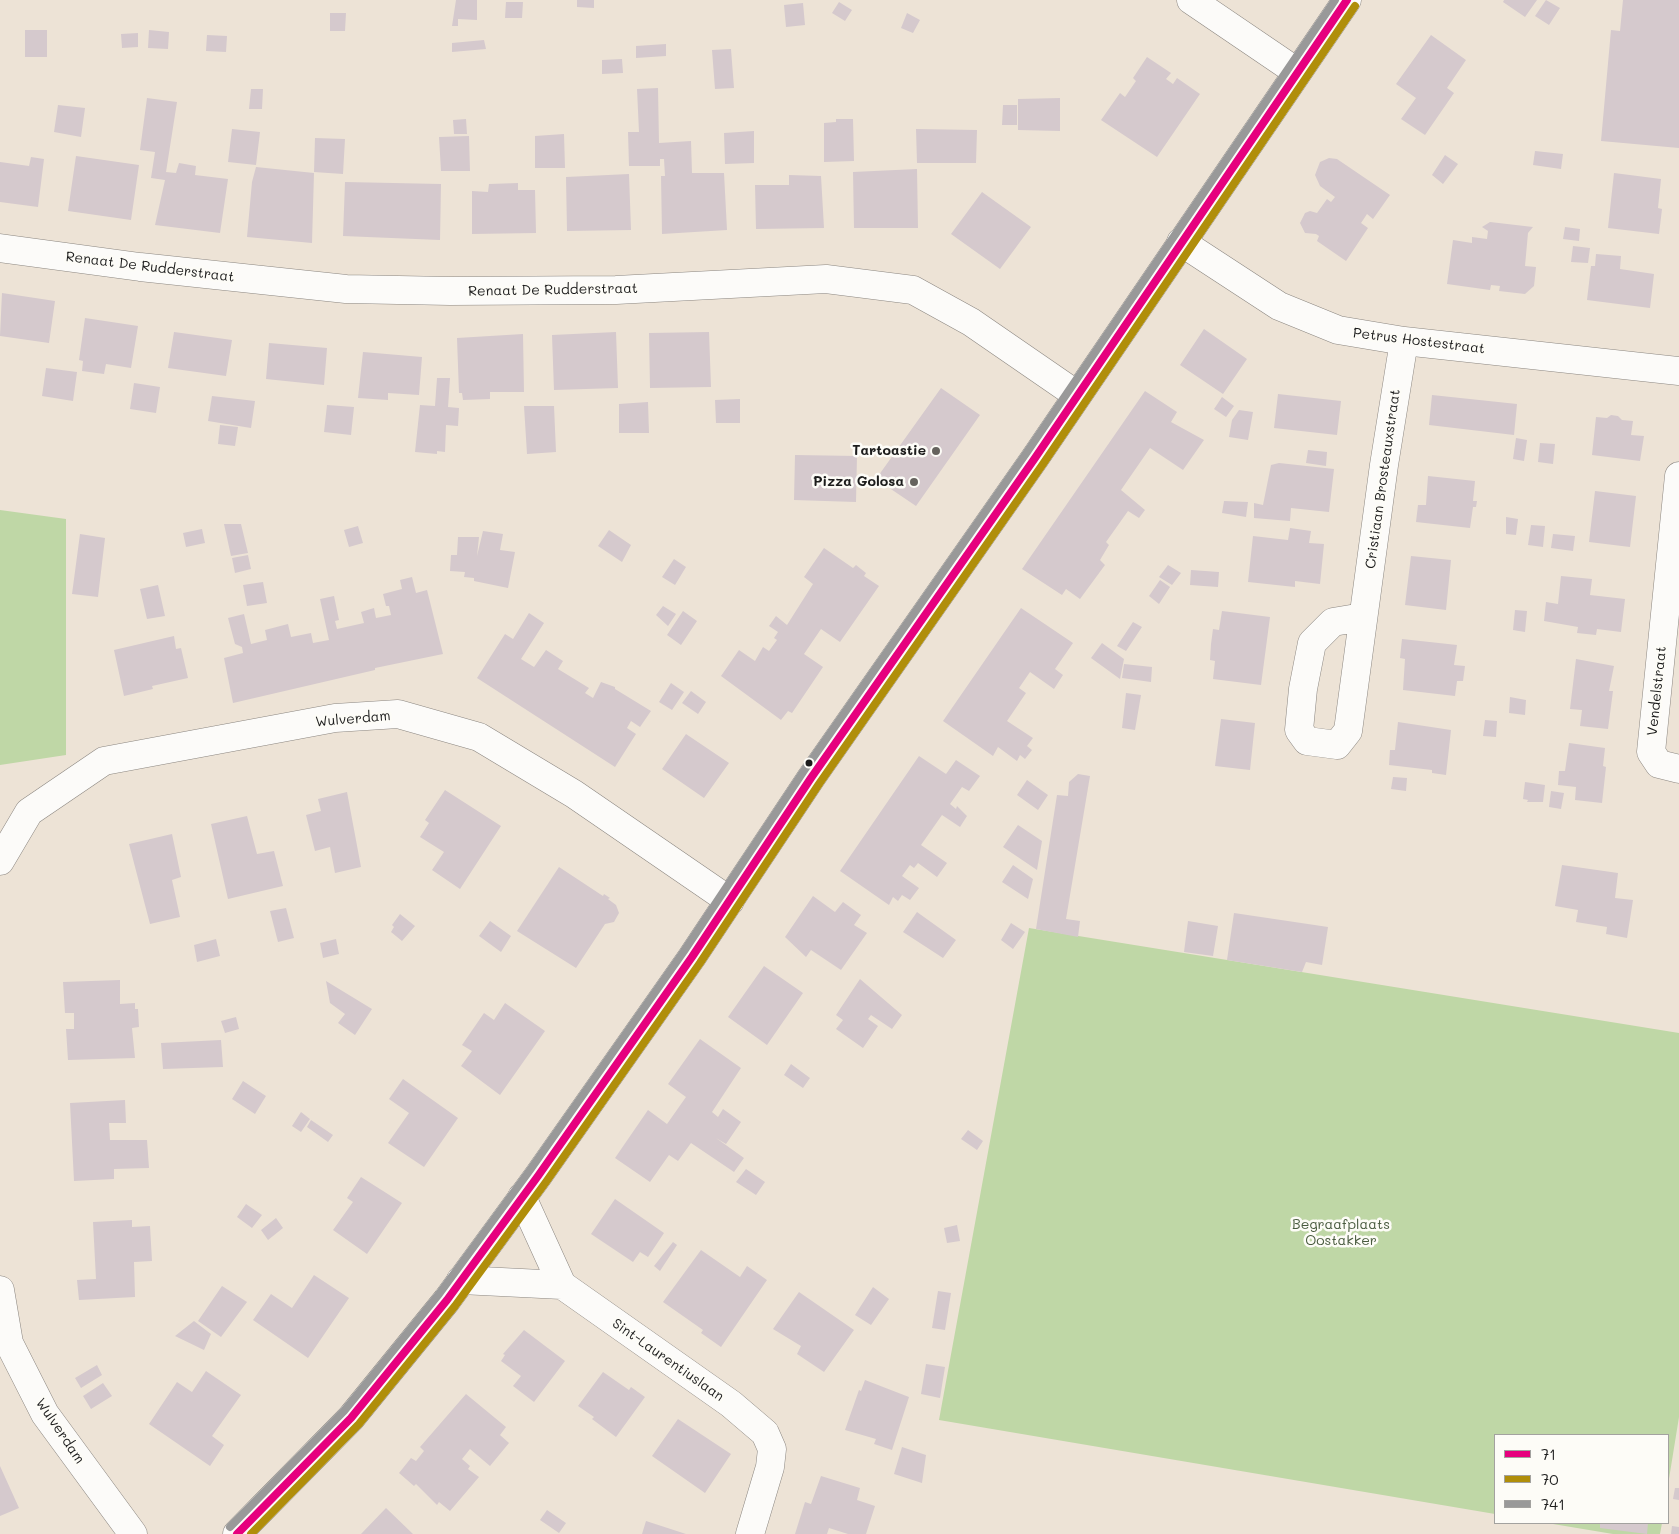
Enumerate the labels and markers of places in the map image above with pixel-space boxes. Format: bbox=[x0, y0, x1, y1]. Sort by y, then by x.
place label: Tartoastie bbox=[852, 443, 926, 459]
marker: Tartoastie bbox=[930, 445, 942, 457]
place label: Pizza Golosa bbox=[813, 474, 904, 490]
marker: Pizza Golosa bbox=[908, 476, 920, 488]
unlabelled marker bbox=[804, 758, 814, 768]

